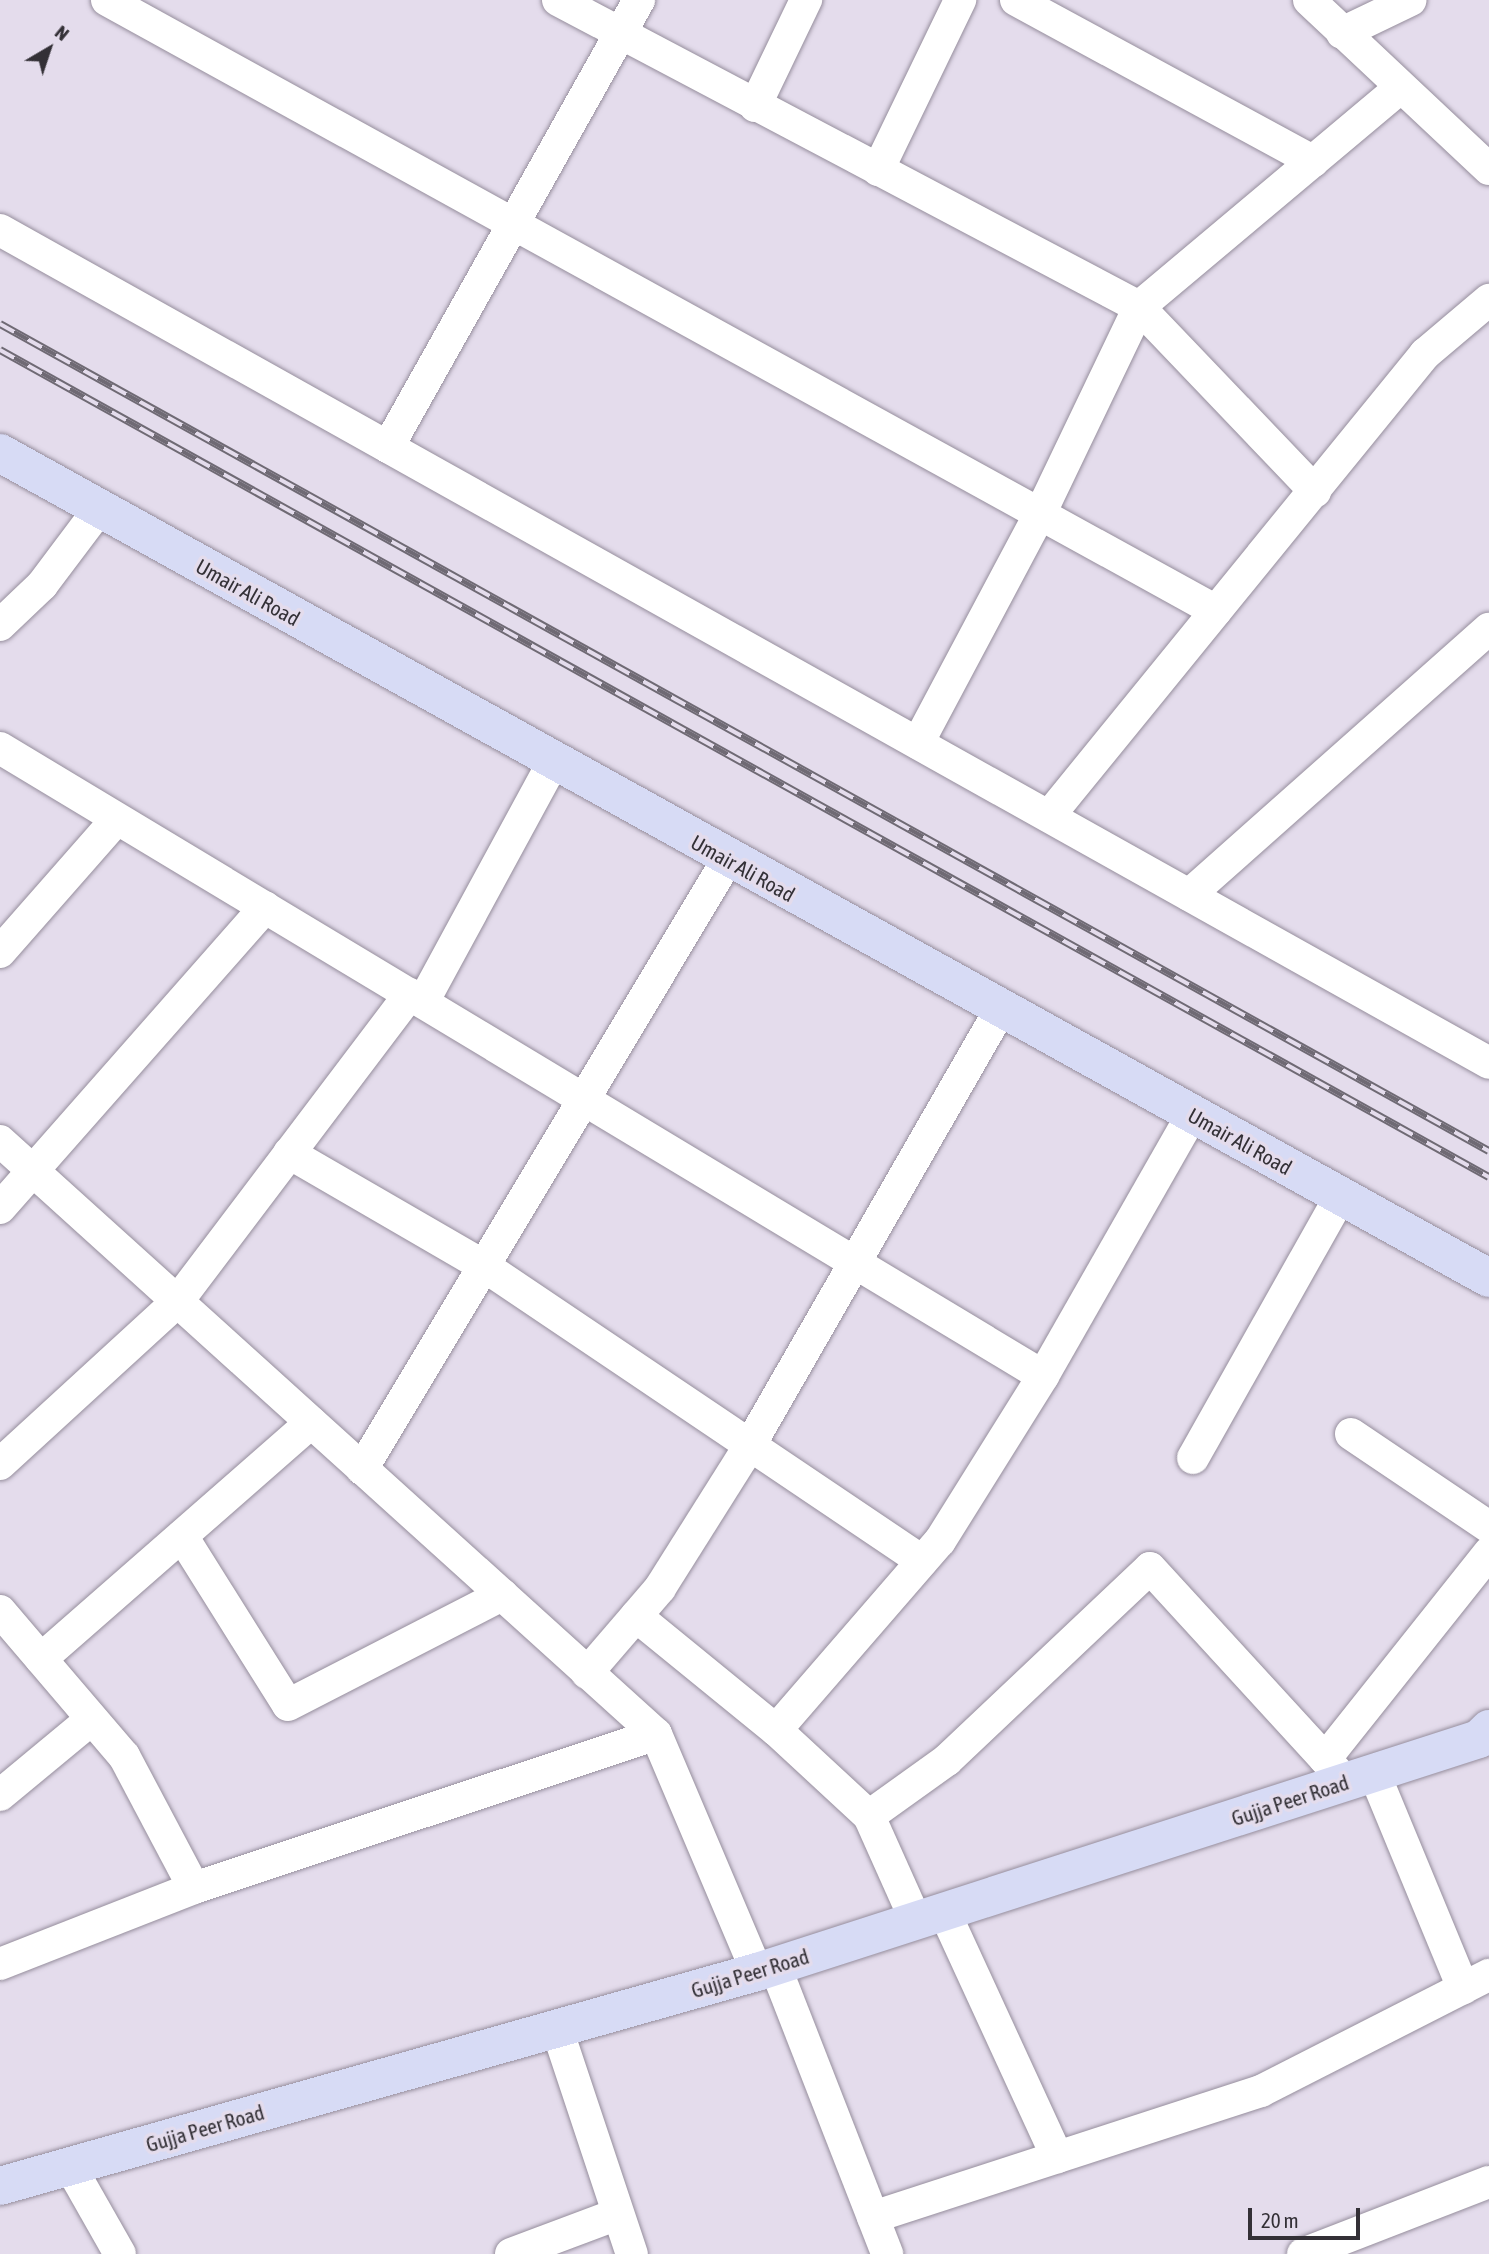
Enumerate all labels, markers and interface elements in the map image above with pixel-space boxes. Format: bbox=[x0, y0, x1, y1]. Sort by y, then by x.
north arrow bbox=[14, 14, 84, 84]
text: N bbox=[51, 21, 73, 45]
street label: Umair Ali Road bbox=[192, 553, 304, 631]
street label: Umair Ali Road bbox=[687, 829, 799, 907]
street label: Umair Ali Road bbox=[1184, 1102, 1296, 1180]
street label: Gujja Peer Road bbox=[1228, 1769, 1352, 1831]
street label: Gujja Peer Road bbox=[688, 1943, 812, 2003]
street label: Gujja Peer Road bbox=[143, 2099, 267, 2157]
scale bar bbox=[1251, 2194, 1363, 2238]
text: 20 m bbox=[1261, 2208, 1299, 2232]

